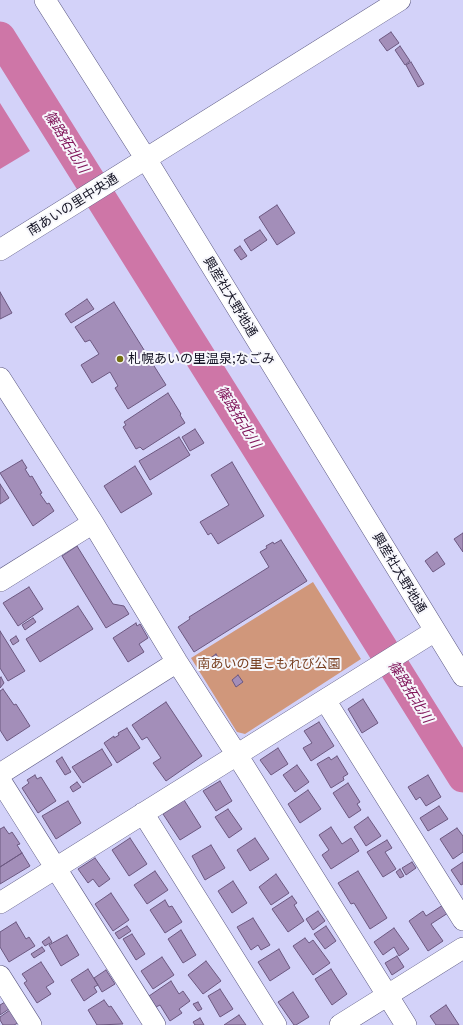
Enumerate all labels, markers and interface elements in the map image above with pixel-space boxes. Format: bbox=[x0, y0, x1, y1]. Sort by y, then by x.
water label: 篠路拓北川 bbox=[40, 108, 92, 176]
street label: 南あいの里中央通 bbox=[25, 171, 121, 239]
street label: 興産社大野地通 bbox=[200, 254, 260, 340]
place label: 札幌あいの里温泉;なごみ bbox=[128, 351, 275, 367]
marker: 札幌あいの里温泉;なごみ bbox=[115, 354, 125, 364]
water label: 篠路拓北川 bbox=[212, 383, 264, 451]
street label: 興産社大野地通 bbox=[369, 530, 429, 616]
park label: 南あいの里こもれび公園 bbox=[198, 656, 340, 672]
water label: 篠路拓北川 bbox=[384, 658, 436, 726]

